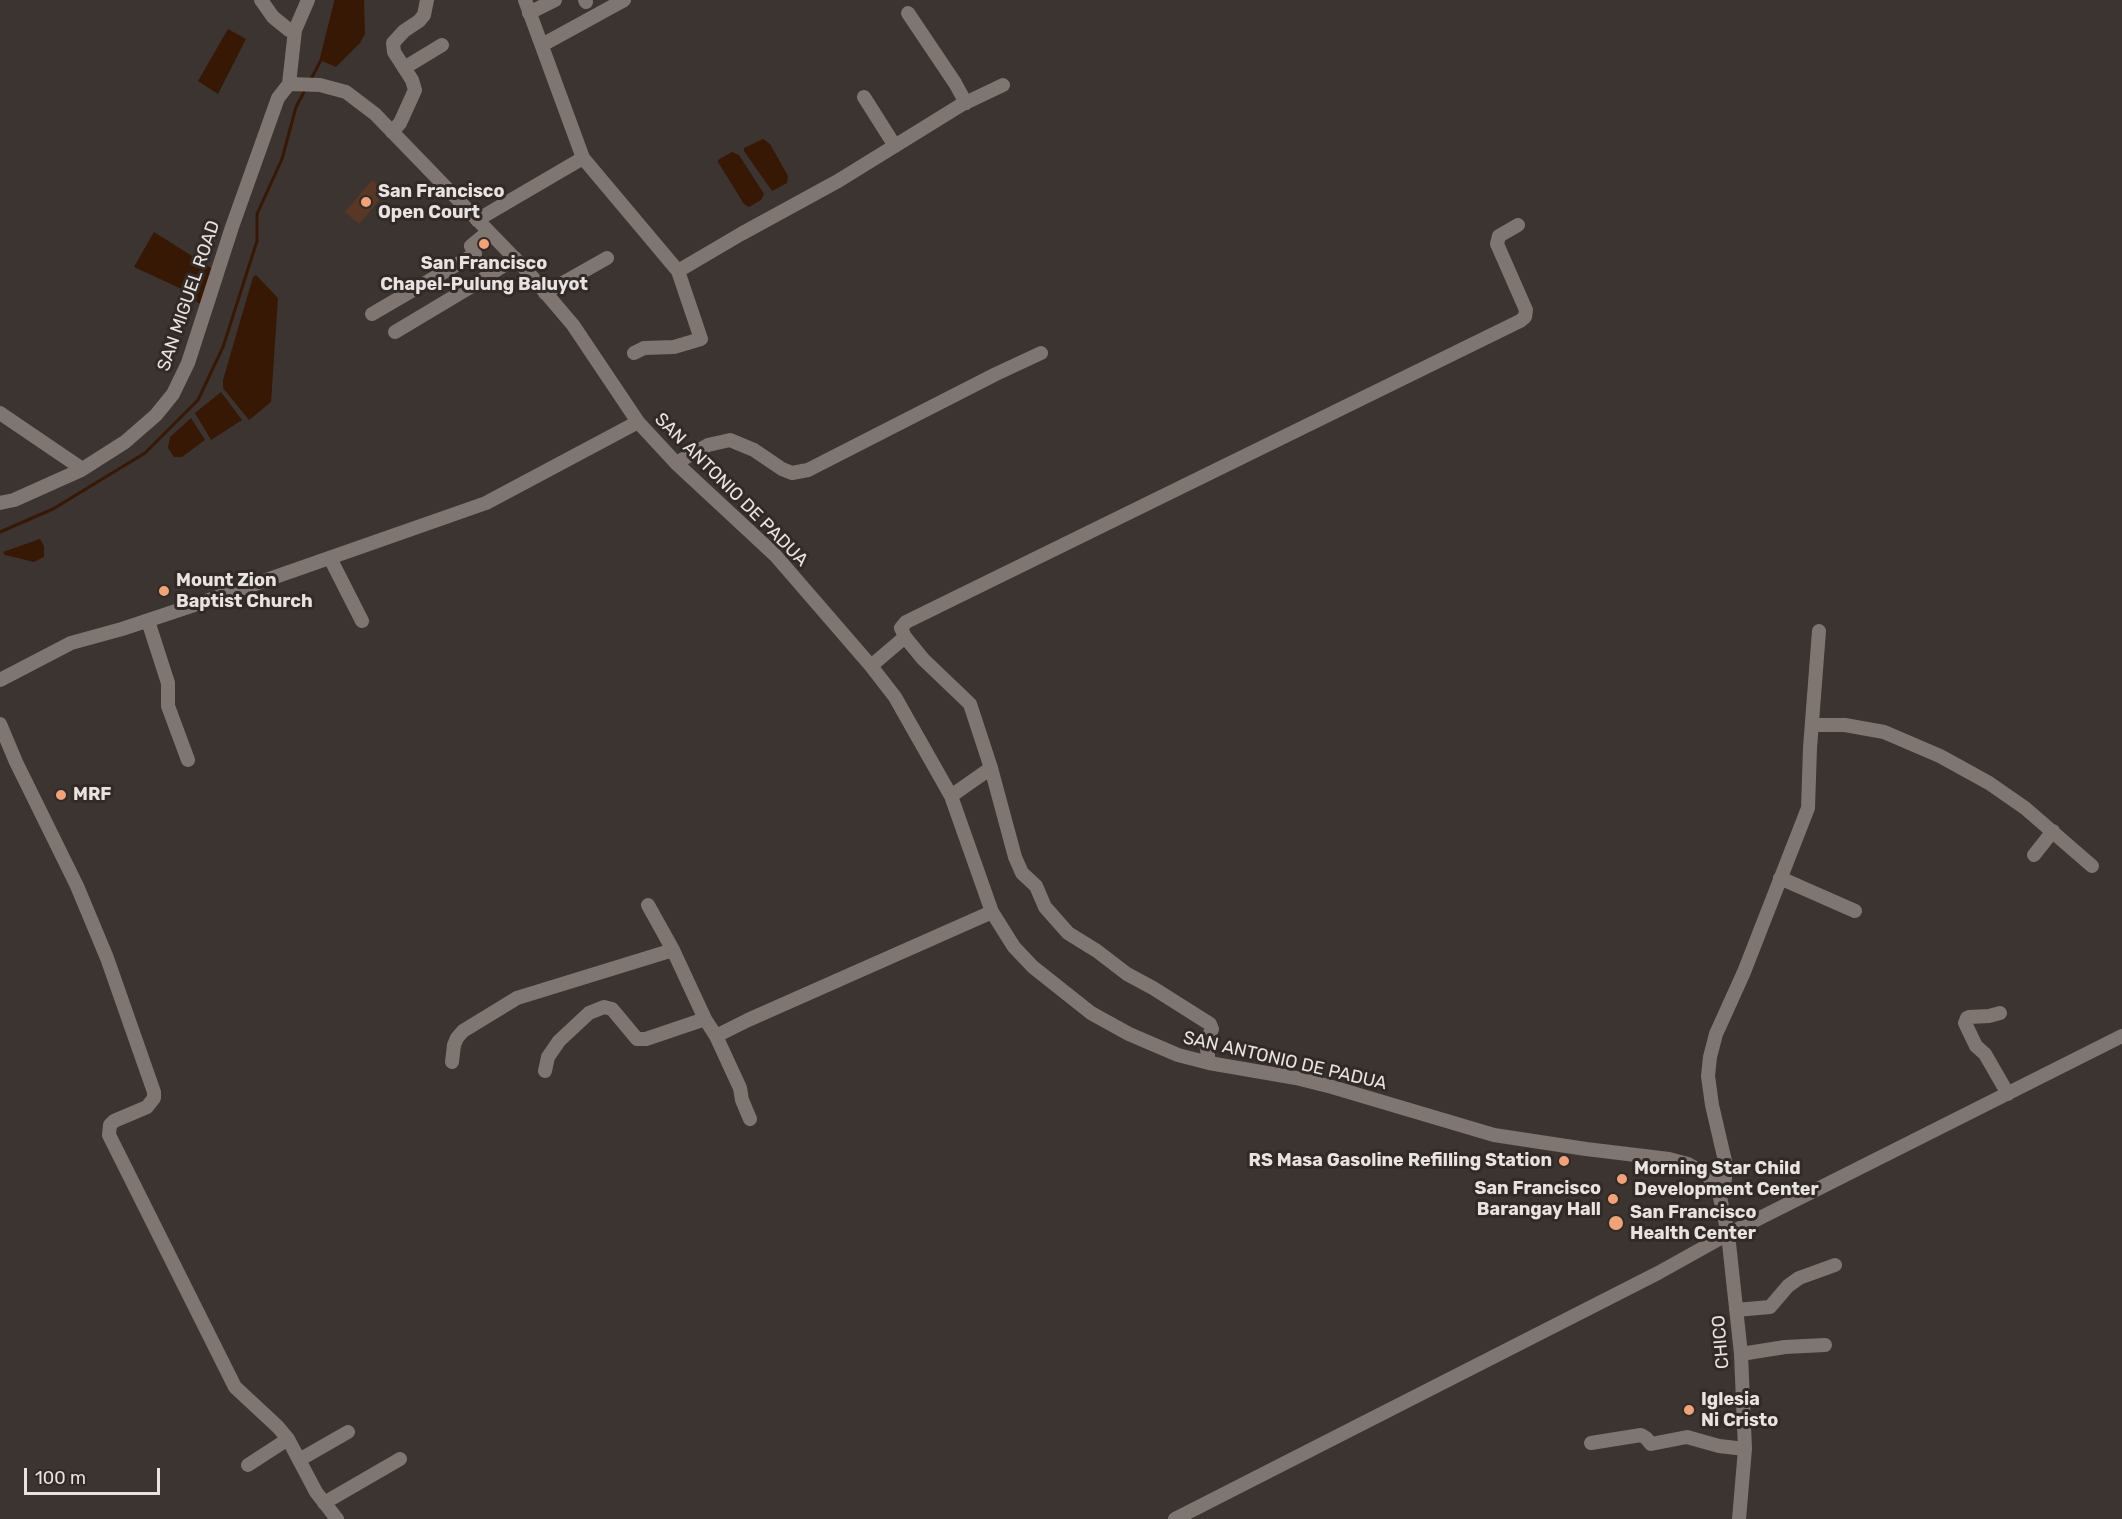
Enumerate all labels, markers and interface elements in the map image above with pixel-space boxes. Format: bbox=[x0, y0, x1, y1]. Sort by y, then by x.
place label: San Francisco Open Court bbox=[378, 181, 504, 224]
marker: San Francisco Open Court bbox=[359, 195, 373, 209]
street label: SAN MIGUEL ROAD bbox=[153, 218, 225, 374]
marker: San Francisco Chapel-Pulung Baluyot bbox=[477, 237, 491, 251]
place label: San Francisco Chapel-Pulung Baluyot bbox=[380, 253, 588, 296]
street label: SAN ANTONIO DE PADUA bbox=[650, 409, 812, 571]
place label: Mount Zion Baptist Church bbox=[176, 570, 313, 612]
marker: Mount Zion Baptist Church bbox=[157, 584, 171, 598]
place label: MRF bbox=[73, 784, 111, 806]
marker: MRF bbox=[54, 788, 68, 802]
street label: SAN ANTONIO DE PADUA bbox=[1181, 1027, 1389, 1095]
place label: RS Masa Gasoline Refilling Station bbox=[1249, 1150, 1552, 1172]
marker: RS Masa Gasoline Refilling Station bbox=[1557, 1154, 1571, 1168]
place label: Morning Star Child Development Center bbox=[1634, 1158, 1819, 1200]
marker: Morning Star Child Development Center bbox=[1615, 1172, 1629, 1186]
place label: San Francisco Barangay Hall bbox=[1475, 1178, 1601, 1220]
marker: San Francisco Barangay Hall bbox=[1606, 1192, 1620, 1206]
place label: San Francisco Health Center bbox=[1630, 1202, 1756, 1244]
marker: San Francisco Health Center bbox=[1607, 1214, 1625, 1232]
street label: CHICO bbox=[1708, 1314, 1734, 1370]
place label: Iglesia Ni Cristo bbox=[1701, 1389, 1778, 1432]
marker: Iglesia Ni Cristo bbox=[1682, 1403, 1696, 1417]
scale bar bbox=[27, 1456, 164, 1494]
text: 100 m bbox=[35, 1467, 86, 1489]

